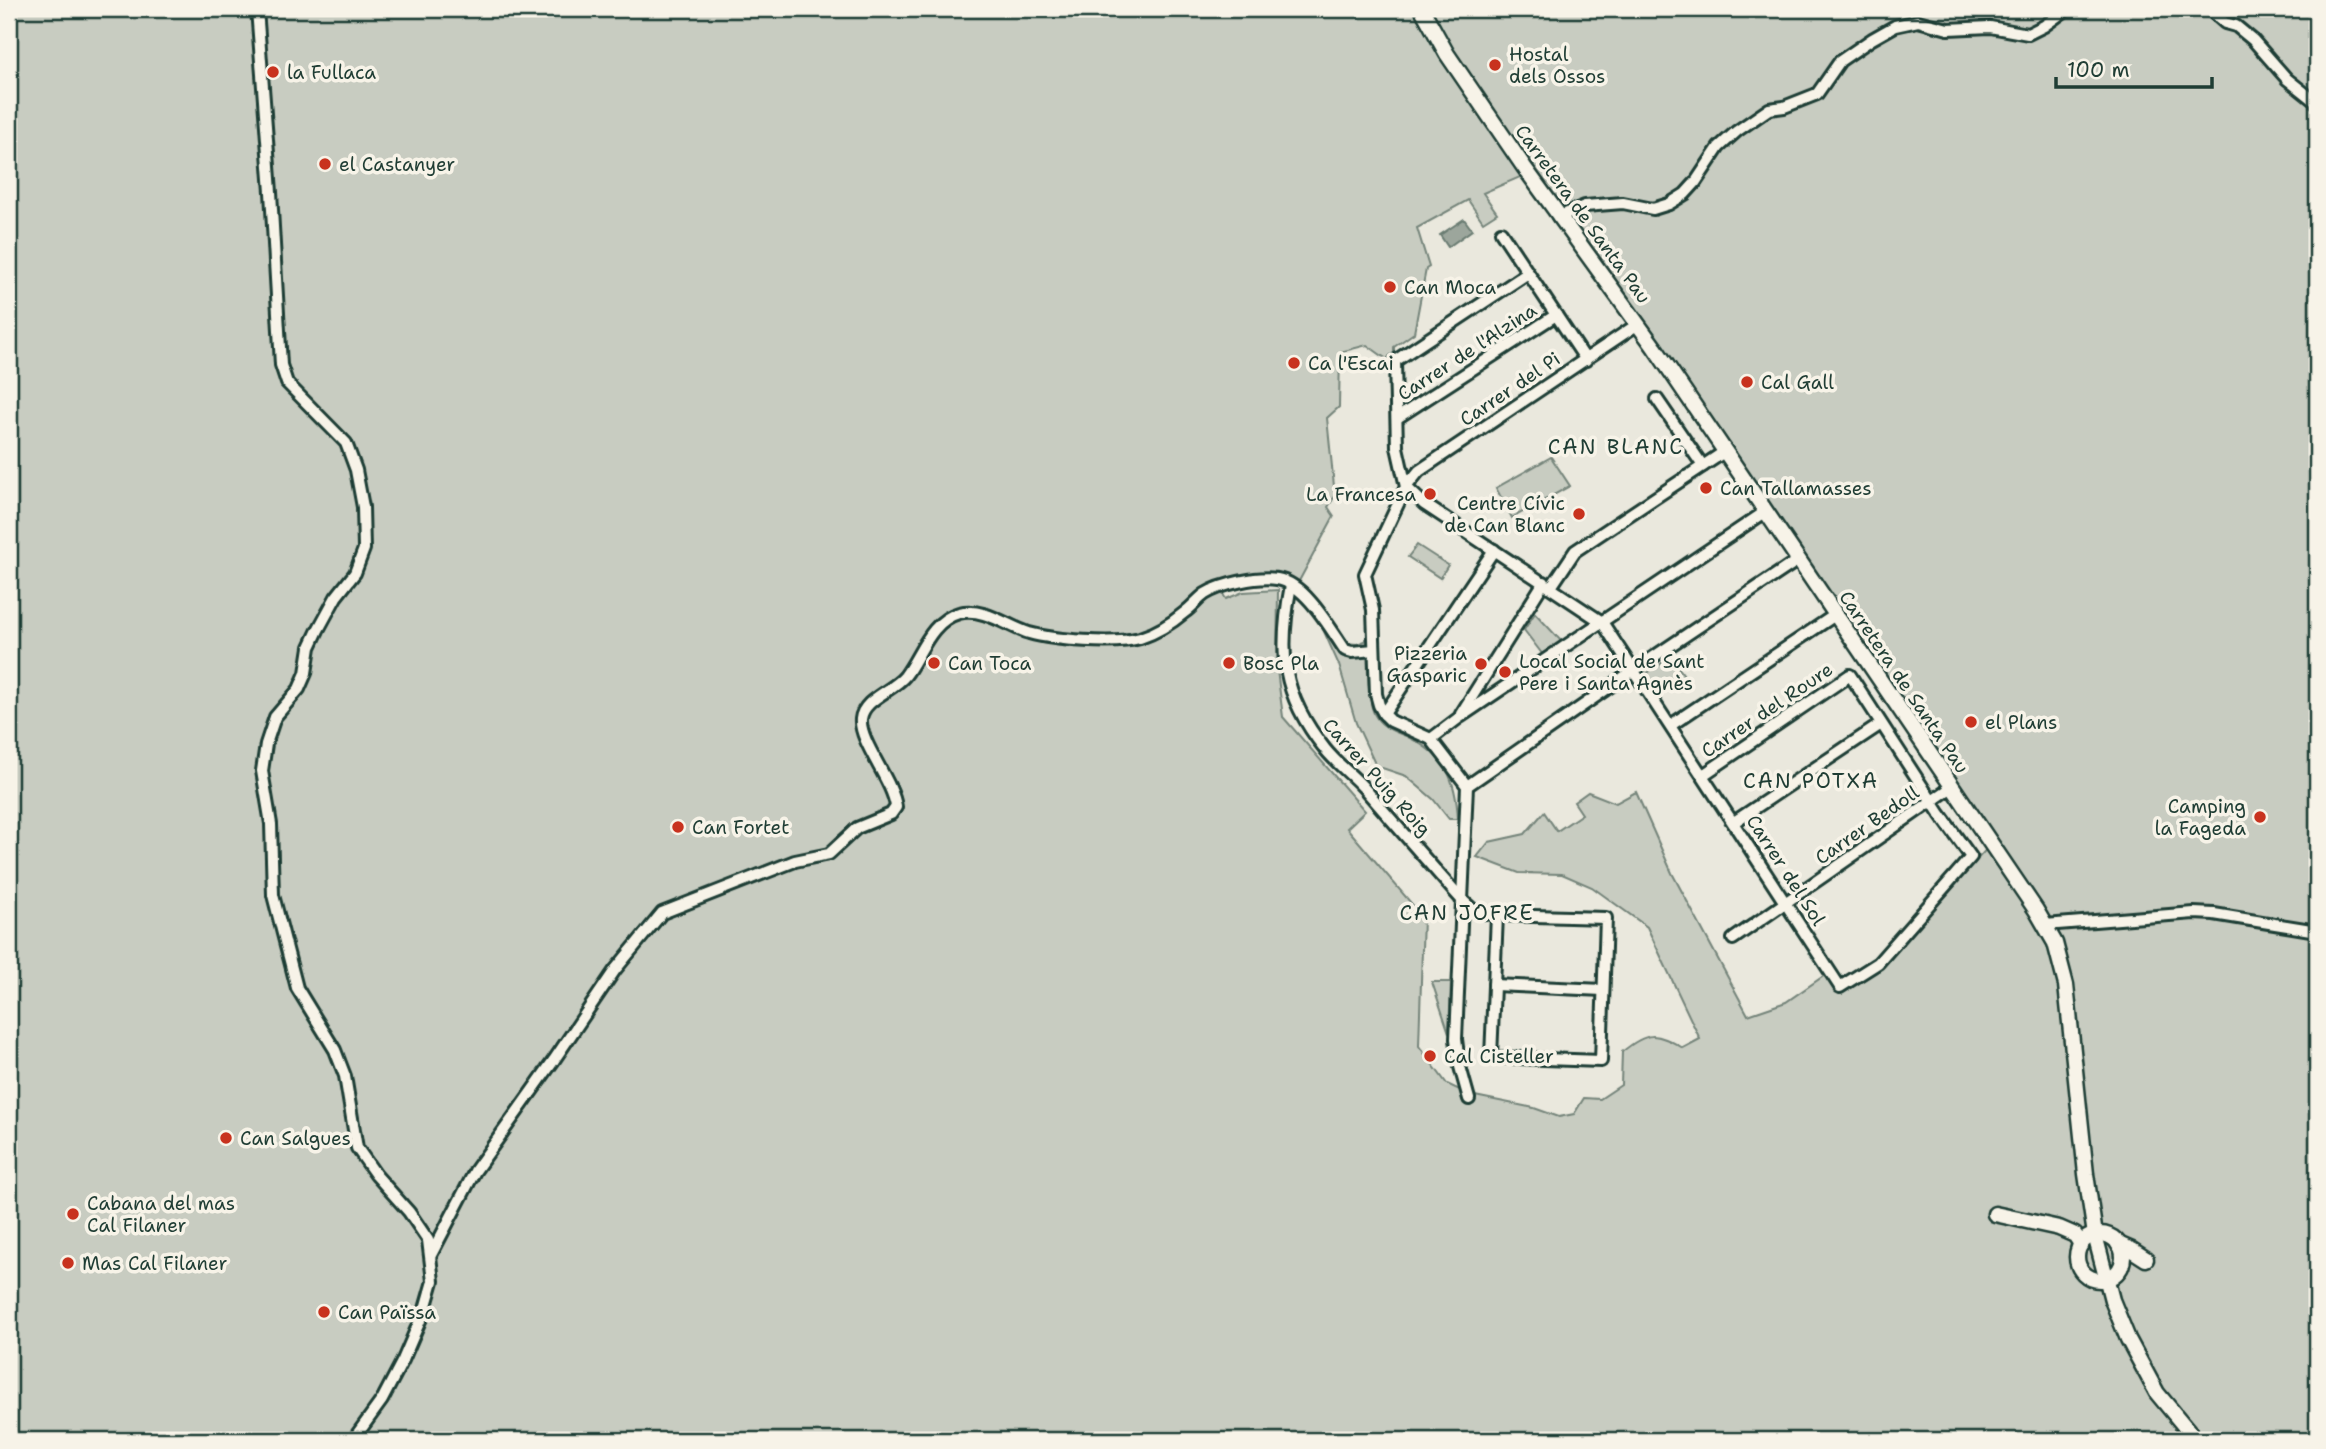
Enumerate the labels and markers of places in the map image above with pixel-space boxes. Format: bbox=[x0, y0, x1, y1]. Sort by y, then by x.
place label: Hostal dels Ossos bbox=[1509, 42, 1605, 89]
marker: Hostal dels Ossos bbox=[1487, 57, 1503, 73]
place label: la Fullaca bbox=[287, 60, 376, 85]
marker: la Fullaca bbox=[265, 64, 281, 80]
place label: el Castanyer bbox=[339, 152, 455, 177]
marker: el Castanyer bbox=[317, 156, 333, 172]
place label: Can Moca bbox=[1404, 275, 1496, 300]
marker: Can Moca bbox=[1382, 279, 1398, 295]
place label: Ca l'Escai bbox=[1308, 351, 1394, 376]
marker: Ca l'Escai bbox=[1286, 355, 1302, 371]
place label: Cal Gall bbox=[1761, 370, 1834, 395]
marker: Cal Gall bbox=[1739, 374, 1755, 390]
place label: Can Tallamasses bbox=[1720, 476, 1872, 501]
marker: Can Tallamasses bbox=[1698, 480, 1714, 496]
place label: La Francesa bbox=[1306, 482, 1416, 507]
marker: La Francesa bbox=[1422, 486, 1438, 502]
place label: Centre Cívic de Can Blanc bbox=[1444, 491, 1565, 538]
marker: Centre Cívic de Can Blanc bbox=[1571, 506, 1587, 522]
place label: Pizzeria Gasparic bbox=[1386, 641, 1467, 688]
place label: Local Social de Sant Pere i Santa Agnès bbox=[1519, 649, 1705, 696]
place label: Can Toca bbox=[948, 651, 1031, 676]
place label: Bosc Pla bbox=[1243, 651, 1319, 676]
marker: Can Toca bbox=[926, 655, 942, 671]
marker: Bosc Pla bbox=[1221, 655, 1237, 671]
marker: Pizzeria Gasparic bbox=[1473, 656, 1489, 672]
marker: Local Social de Sant Pere i Santa Agnès bbox=[1497, 664, 1513, 680]
place label: el Plans bbox=[1985, 710, 2057, 735]
marker: el Plans bbox=[1963, 714, 1979, 730]
place label: Camping la Fageda bbox=[2155, 794, 2246, 841]
marker: Camping la Fageda bbox=[2252, 809, 2268, 825]
place label: Can Fortet bbox=[692, 815, 789, 840]
marker: Can Fortet bbox=[670, 819, 686, 835]
place label: Cal Cisteller bbox=[1444, 1044, 1554, 1069]
marker: Cal Cisteller bbox=[1422, 1048, 1438, 1064]
place label: Can Salgues bbox=[240, 1126, 351, 1151]
marker: Can Salgues bbox=[218, 1130, 234, 1146]
place label: Cabana del mas Cal Filaner bbox=[87, 1191, 235, 1238]
marker: Cabana del mas Cal Filaner bbox=[65, 1206, 81, 1222]
place label: Mas Cal Filaner bbox=[82, 1251, 227, 1276]
marker: Mas Cal Filaner bbox=[60, 1255, 76, 1271]
place label: Can Païssa bbox=[338, 1300, 436, 1325]
marker: Can Païssa bbox=[316, 1304, 332, 1320]

